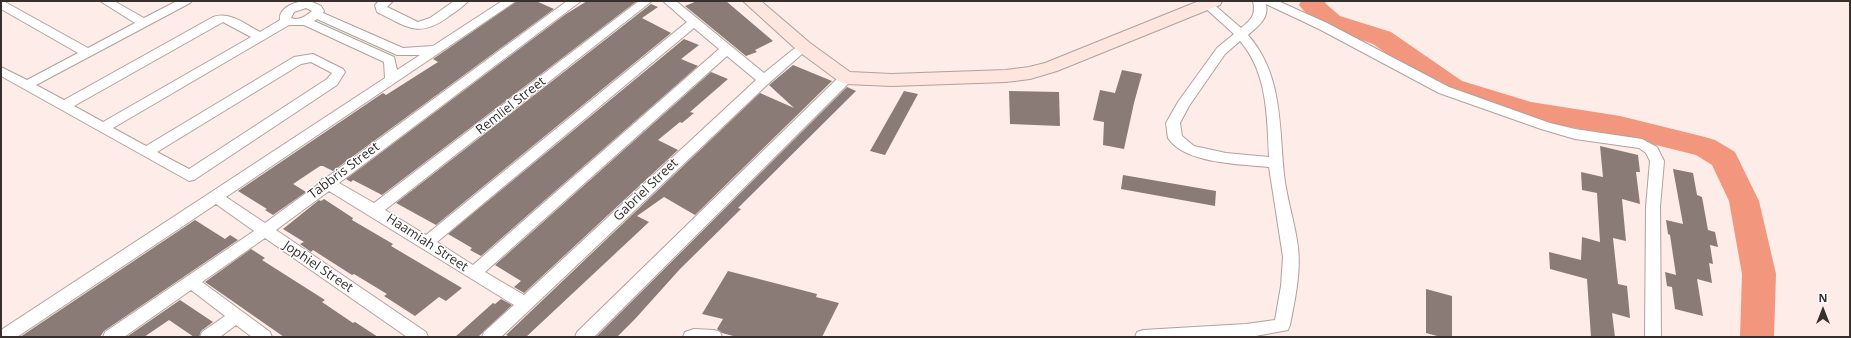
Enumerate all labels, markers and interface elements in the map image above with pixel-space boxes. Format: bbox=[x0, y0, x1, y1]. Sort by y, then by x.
street label: Remliel Street bbox=[473, 74, 549, 138]
street label: Tabbris Street bbox=[305, 139, 383, 203]
street label: Gabriel Street bbox=[611, 155, 681, 225]
street label: Haamiah Street bbox=[383, 211, 471, 275]
street label: Jophiel Street bbox=[280, 238, 356, 296]
north arrow bbox=[1803, 290, 1843, 330]
text: N bbox=[1819, 290, 1827, 305]

